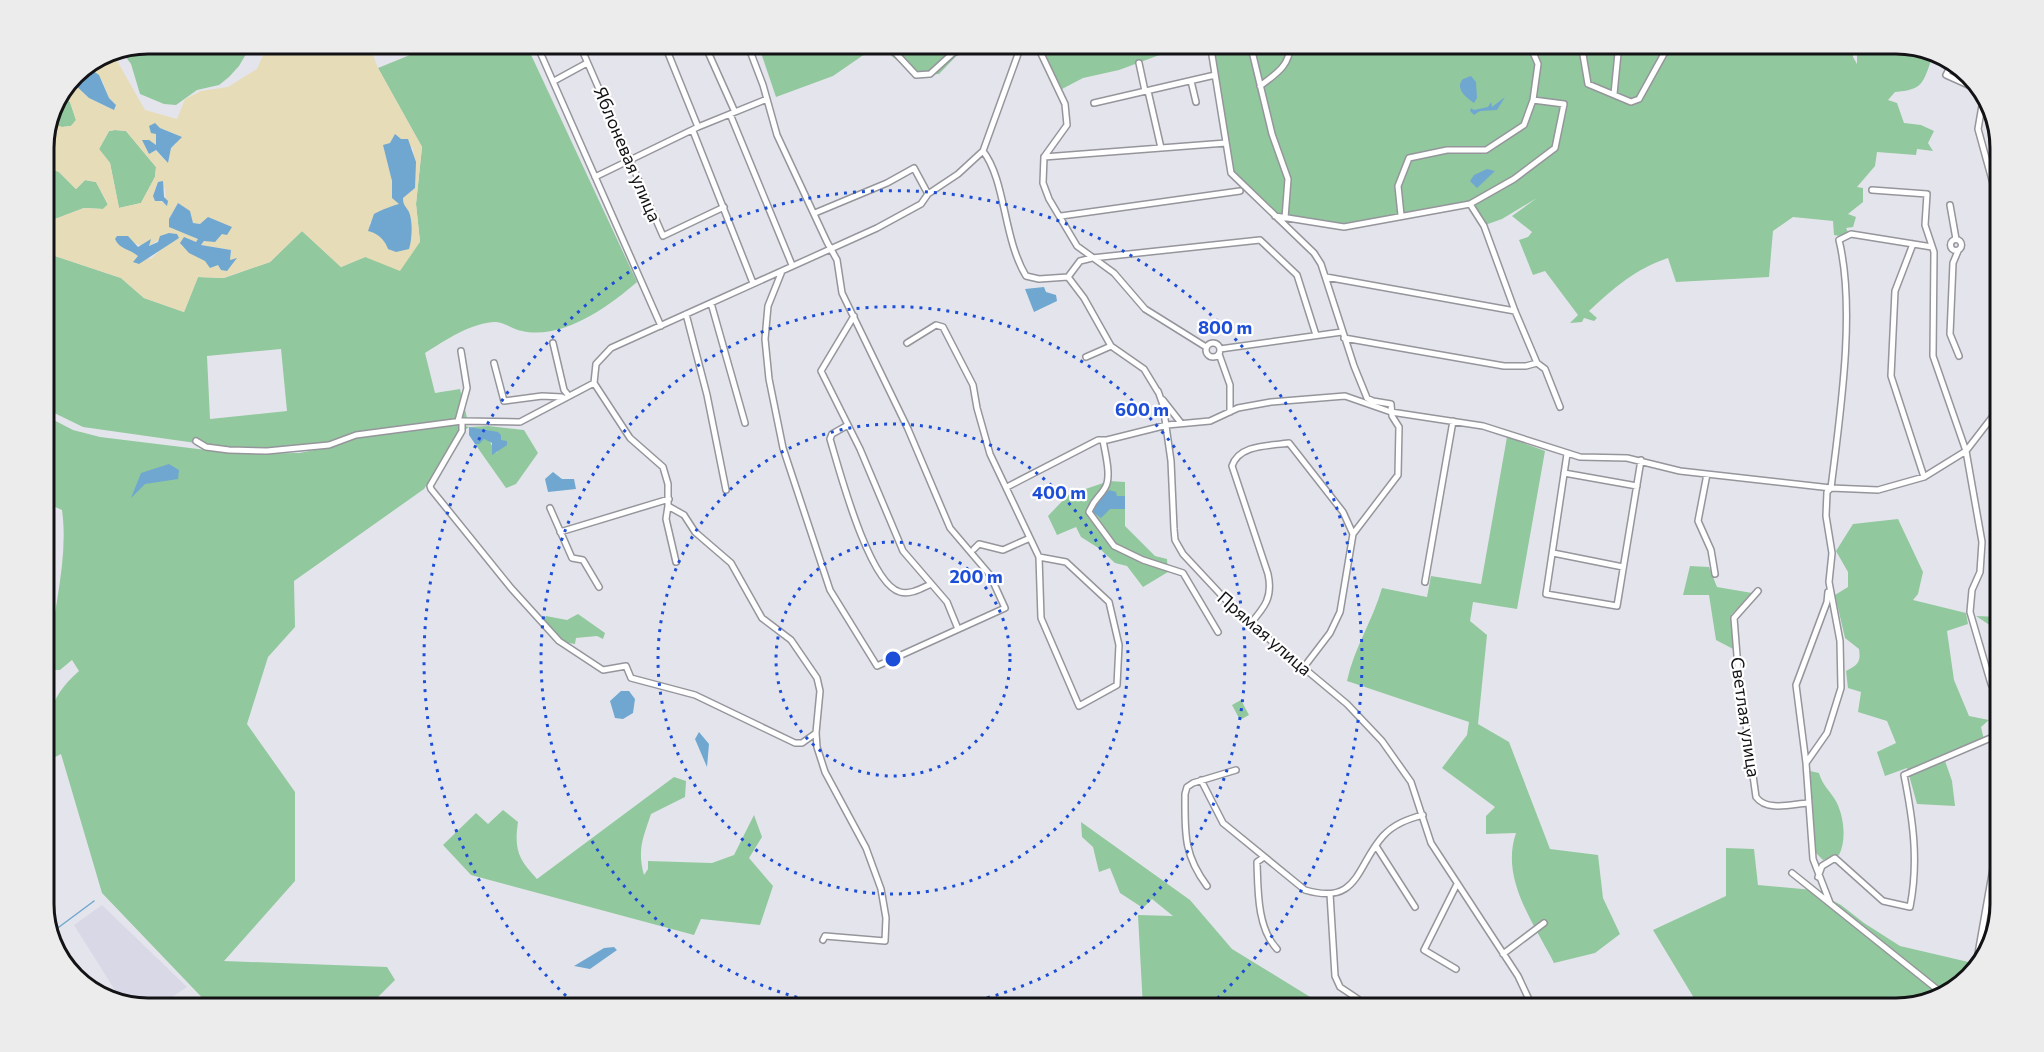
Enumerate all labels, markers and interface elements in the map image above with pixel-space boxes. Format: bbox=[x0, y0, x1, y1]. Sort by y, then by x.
street label: Яблоневая улица bbox=[590, 83, 666, 225]
text: 800 m bbox=[1198, 316, 1252, 338]
text: 600 m bbox=[1115, 398, 1169, 420]
text: 400 m bbox=[1032, 481, 1086, 503]
text: 200 m bbox=[949, 565, 1003, 587]
street label: Прямая улица bbox=[1213, 586, 1317, 680]
centre of rings bbox=[883, 649, 903, 669]
street label: Светлая улица bbox=[1727, 655, 1765, 779]

